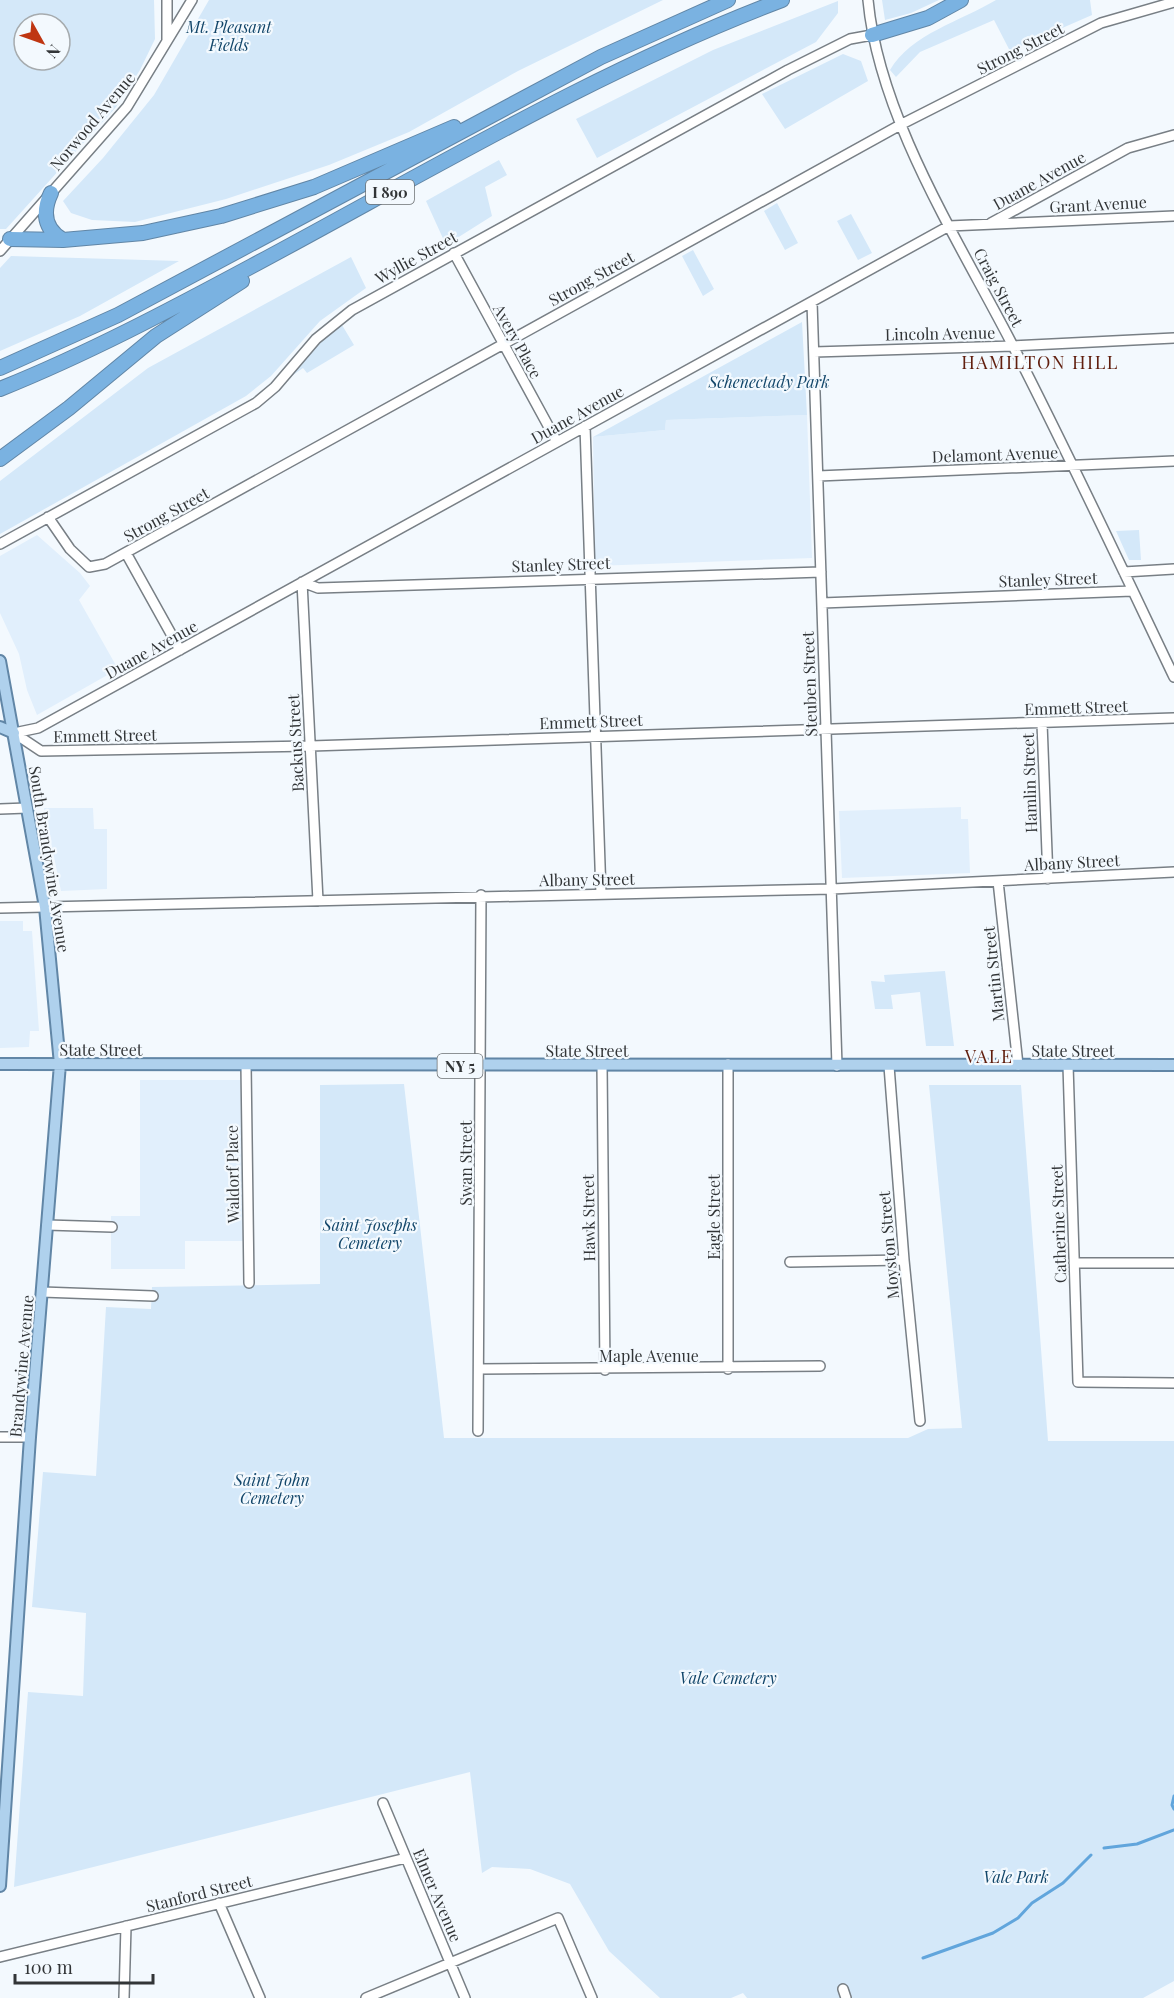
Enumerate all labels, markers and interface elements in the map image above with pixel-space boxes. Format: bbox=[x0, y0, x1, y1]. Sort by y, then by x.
north arrow bbox=[12, 12, 72, 72]
park label: Mt. Pleasant Fields bbox=[185, 16, 272, 55]
street label: Strong Street bbox=[973, 17, 1067, 79]
text: N bbox=[42, 41, 66, 63]
street label: Norwood Avenue bbox=[45, 67, 139, 175]
street label: Duane Avenue bbox=[989, 146, 1089, 214]
road number: I 890 bbox=[366, 180, 414, 204]
street label: Grant Avenue bbox=[1049, 191, 1147, 217]
street label: Wyllie Street bbox=[370, 226, 461, 289]
street label: Craig Street bbox=[969, 244, 1029, 330]
street label: Strong Street bbox=[545, 246, 638, 310]
street label: Avery Place bbox=[488, 299, 547, 382]
street label: Lincoln Avenue bbox=[885, 322, 995, 344]
district label: HAMILTON HILL bbox=[961, 350, 1119, 374]
park label: Schenectady Park bbox=[707, 371, 830, 392]
street label: Duane Avenue bbox=[527, 380, 627, 448]
street label: Delamont Avenue bbox=[931, 441, 1059, 467]
street label: Strong Street bbox=[120, 482, 213, 546]
street label: Stanley Street bbox=[511, 552, 611, 576]
street label: Stanley Street bbox=[998, 567, 1098, 591]
street label: Duane Avenue bbox=[101, 615, 201, 683]
street label: Steuben Street bbox=[797, 631, 821, 737]
street label: Backus Street bbox=[282, 693, 308, 792]
street label: Emmett Street bbox=[1024, 695, 1128, 719]
street label: Emmett Street bbox=[539, 709, 643, 733]
street label: Emmett Street bbox=[53, 724, 157, 746]
street label: Hamlin Street bbox=[1017, 732, 1041, 833]
street label: South Brandywine Avenue bbox=[25, 764, 75, 954]
street label: Albany Street bbox=[1023, 849, 1121, 875]
street label: Albany Street bbox=[538, 868, 635, 890]
street label: Martin Street bbox=[978, 925, 1008, 1023]
street label: State Street bbox=[60, 1039, 143, 1060]
street label: State Street bbox=[546, 1040, 629, 1061]
street label: State Street bbox=[1032, 1040, 1115, 1061]
district label: VALE bbox=[964, 1044, 1013, 1068]
road number: NY 5 bbox=[438, 1054, 482, 1078]
street label: Swan Street bbox=[455, 1120, 476, 1206]
street label: Waldorf Place bbox=[221, 1125, 243, 1224]
street label: Catherine Street bbox=[1045, 1164, 1071, 1284]
street label: Hawk Street bbox=[577, 1174, 599, 1262]
street label: Eagle Street bbox=[703, 1174, 724, 1260]
street label: Moyston Street bbox=[873, 1190, 903, 1300]
park label: Saint Josephs Cemetery bbox=[322, 1214, 417, 1253]
street label: Brandywine Avenue bbox=[4, 1294, 38, 1438]
street label: Maple Avenue bbox=[599, 1345, 699, 1366]
park label: Saint John Cemetery bbox=[233, 1469, 310, 1508]
park label: Vale Cemetery bbox=[679, 1667, 777, 1688]
street label: Elmer Avenue bbox=[409, 1845, 467, 1945]
park label: Vale Park bbox=[983, 1866, 1049, 1887]
street label: Stanford Street bbox=[144, 1870, 255, 1916]
scale bar bbox=[15, 1947, 153, 1985]
text: 100 m bbox=[24, 1955, 73, 1979]

